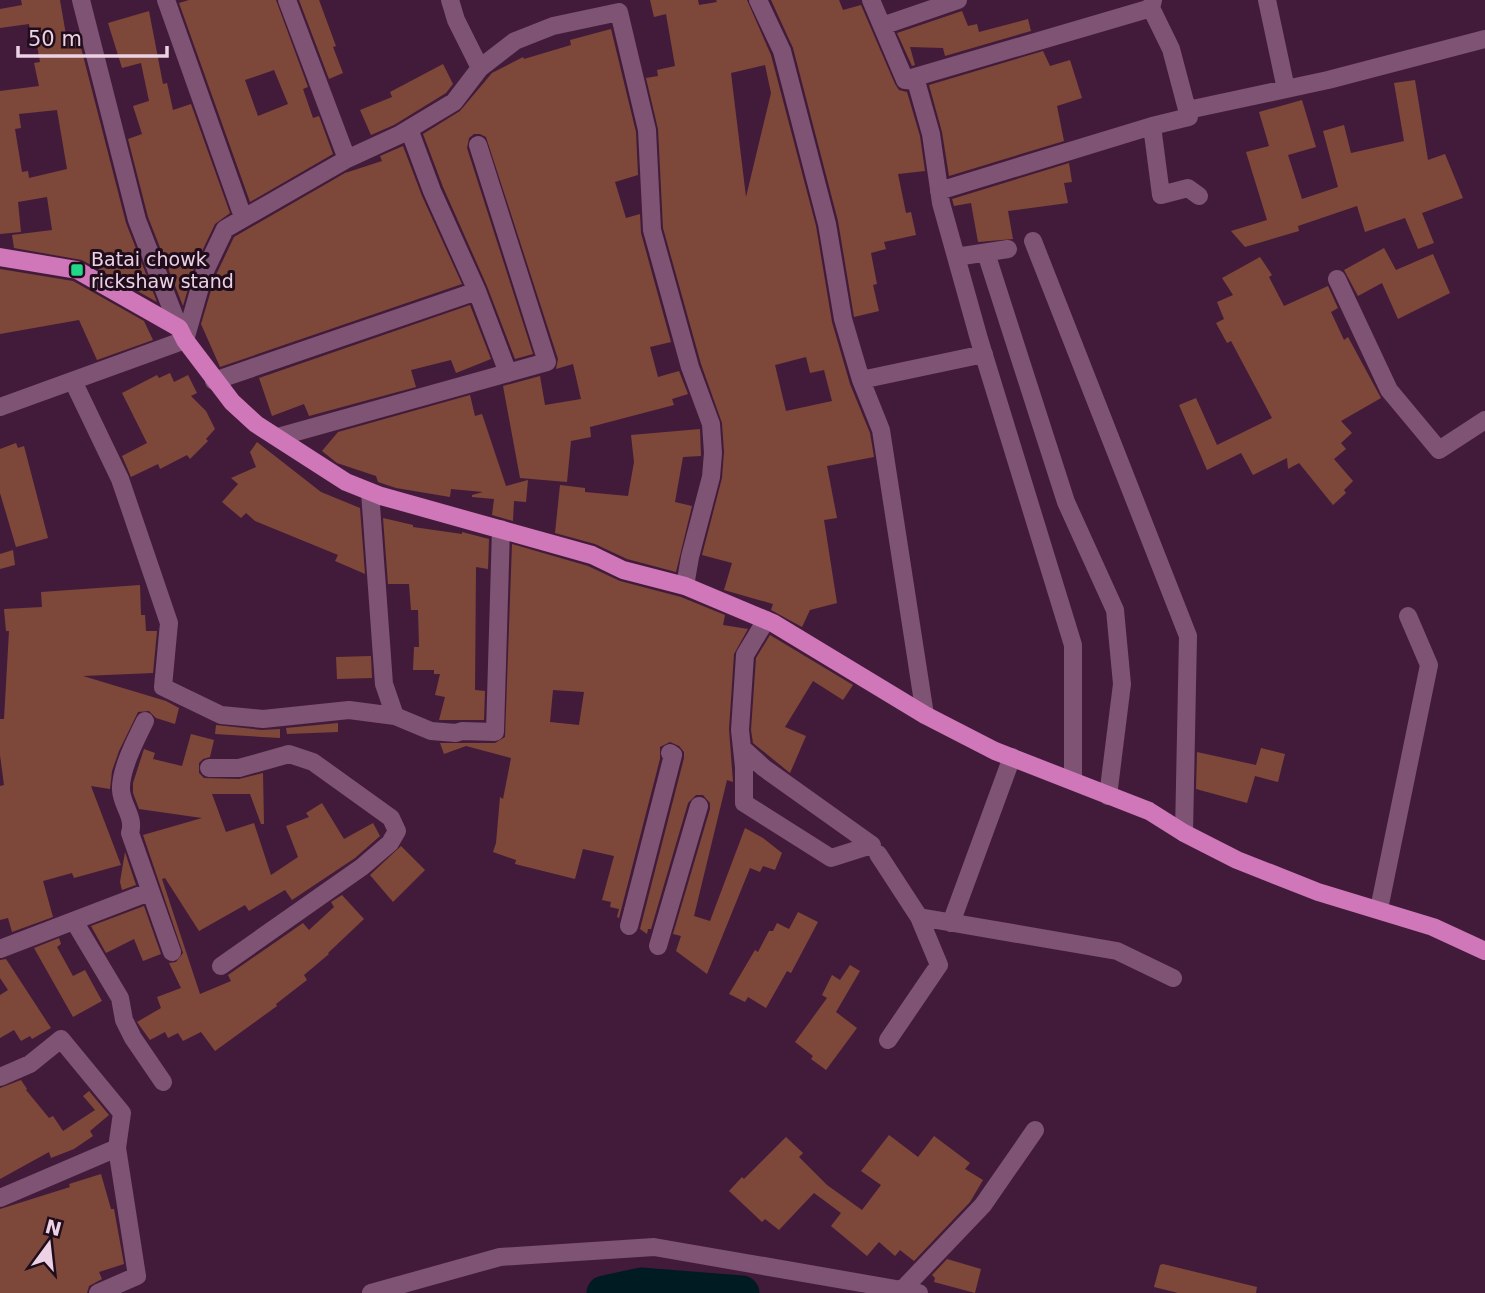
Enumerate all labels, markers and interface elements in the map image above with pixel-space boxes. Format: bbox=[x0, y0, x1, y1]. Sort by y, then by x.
scale bar bbox=[18, 14, 166, 58]
text: 50 m bbox=[28, 27, 82, 51]
place label: Batai chowk rickshaw stand bbox=[91, 248, 234, 292]
marker: Batai chowk rickshaw stand bbox=[69, 262, 85, 278]
north arrow bbox=[14, 1209, 84, 1279]
text: N bbox=[43, 1215, 64, 1240]

